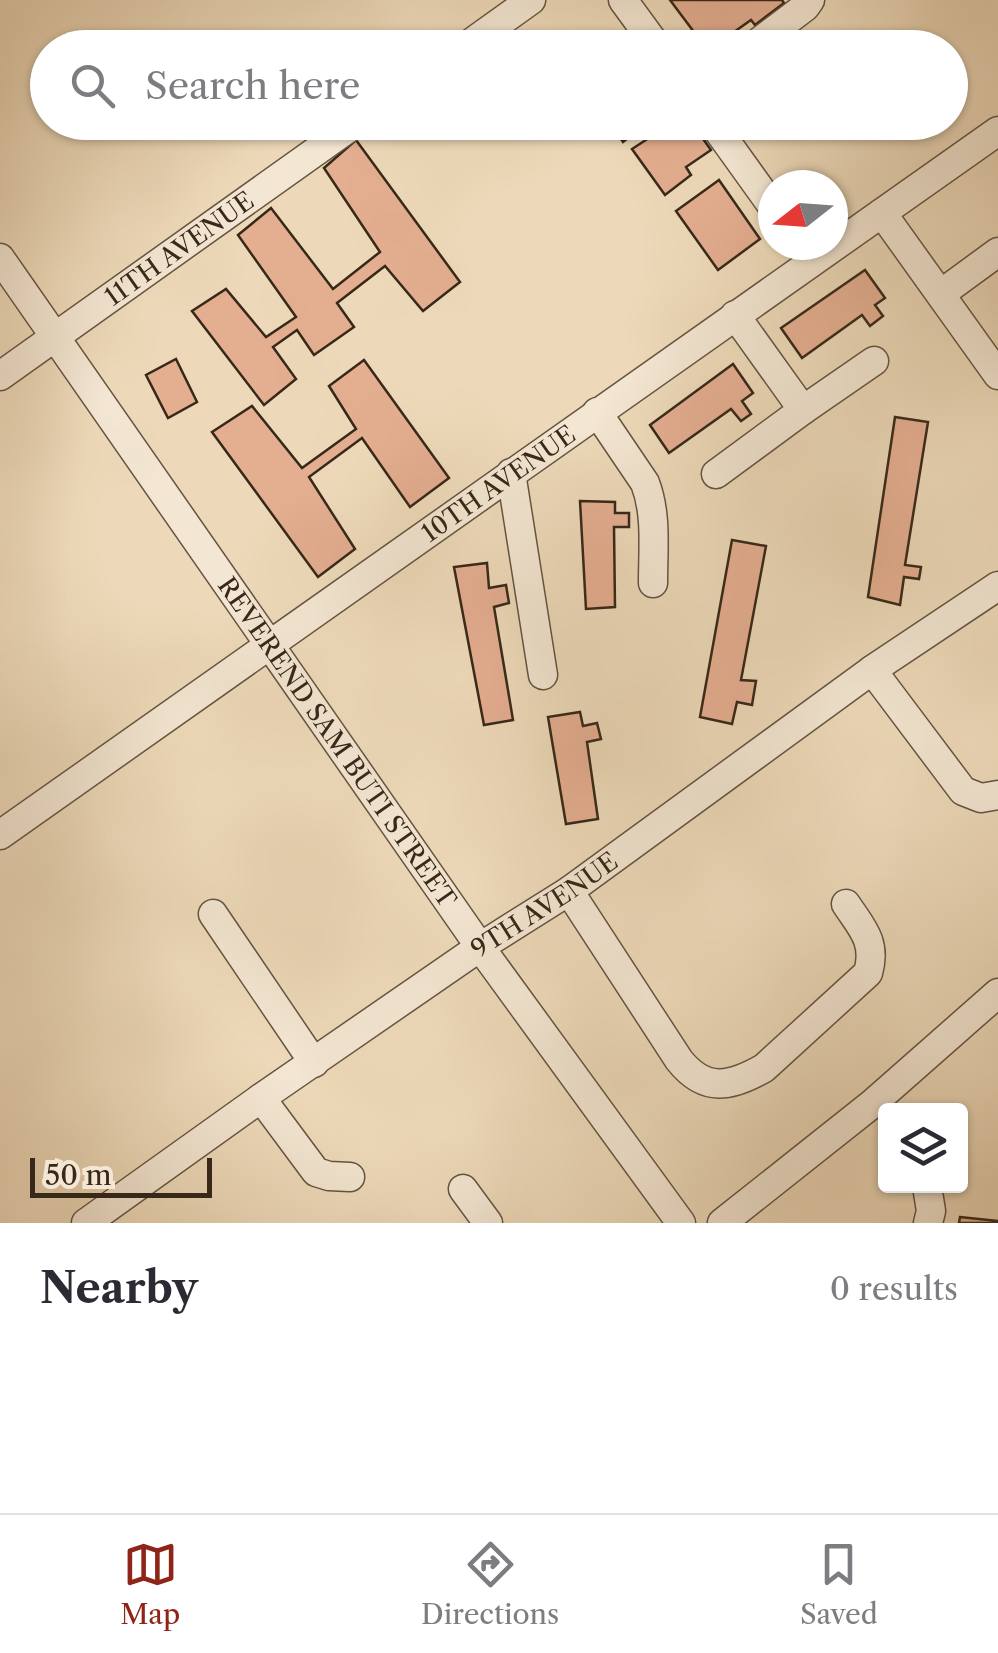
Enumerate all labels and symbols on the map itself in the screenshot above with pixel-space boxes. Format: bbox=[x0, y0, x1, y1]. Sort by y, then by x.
north arrow bbox=[758, 170, 848, 260]
street label: 11TH AVENUE bbox=[99, 185, 260, 312]
street label: 10TH AVENUE bbox=[415, 418, 581, 548]
street label: REVEREND SAM BUTI STREET bbox=[211, 571, 463, 913]
street label: 9TH AVENUE bbox=[465, 845, 624, 964]
scale bar bbox=[30, 1153, 212, 1198]

